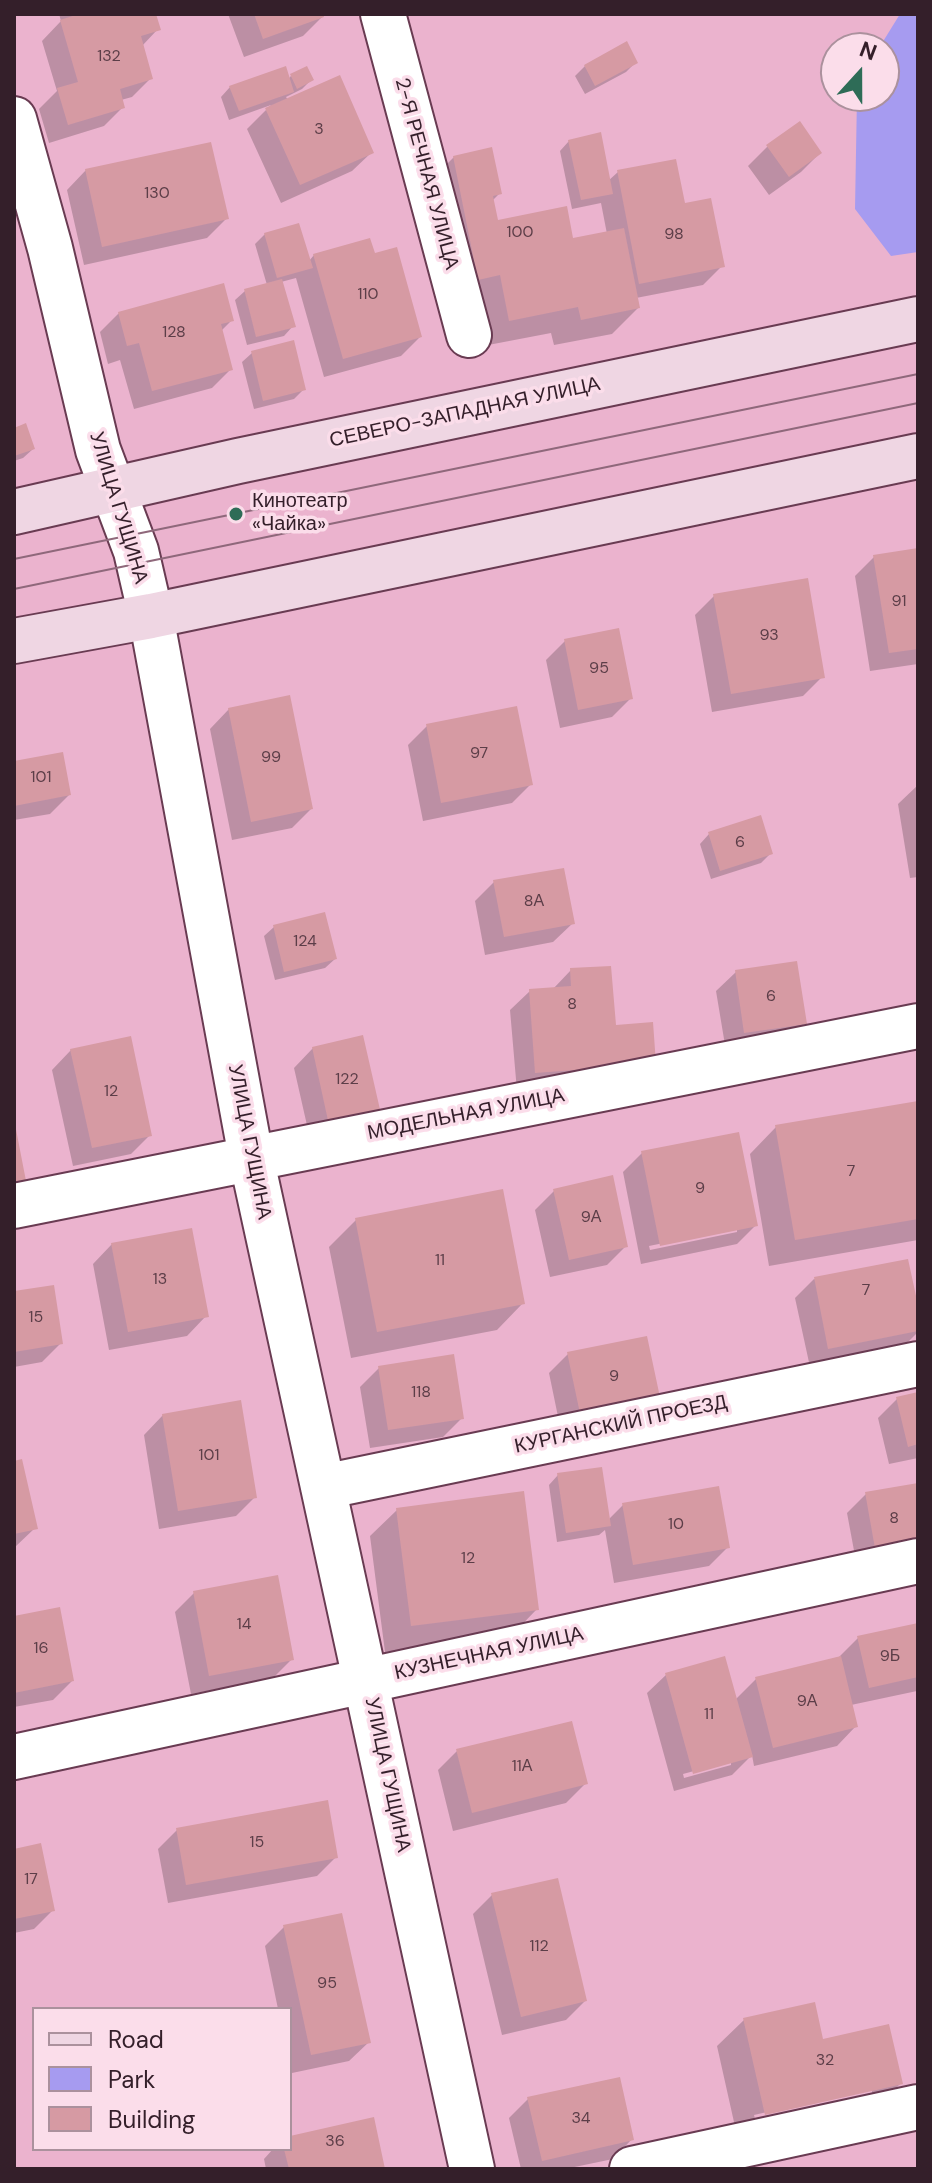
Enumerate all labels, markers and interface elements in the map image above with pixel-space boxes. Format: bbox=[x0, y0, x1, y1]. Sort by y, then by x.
north arrow bbox=[820, 32, 900, 112]
text: N bbox=[855, 35, 881, 67]
house number: 132 bbox=[97, 47, 121, 67]
street label: 2-Я РЕЧНАЯ УЛИЦА bbox=[389, 76, 463, 272]
house number: 3 bbox=[314, 120, 324, 140]
house number: 130 bbox=[144, 184, 170, 204]
house number: 100 bbox=[507, 223, 533, 243]
house number: 98 bbox=[664, 225, 684, 245]
house number: 110 bbox=[358, 285, 378, 305]
house number: 128 bbox=[162, 323, 186, 343]
street label: СЕВЕРО-ЗАПАДНАЯ УЛИЦА bbox=[327, 373, 603, 453]
street label: УЛИЦА ГУЩИНА bbox=[84, 429, 152, 587]
place label: Кинотеатр «Чайка» bbox=[252, 490, 348, 537]
marker: Кинотеатр «Чайка» bbox=[227, 505, 245, 523]
house number: 91 bbox=[892, 592, 906, 612]
house number: 93 bbox=[759, 626, 779, 646]
house number: 95 bbox=[589, 659, 609, 679]
house number: 97 bbox=[470, 744, 488, 764]
house number: 99 bbox=[261, 748, 281, 768]
house number: 101 bbox=[31, 768, 51, 788]
house number: 6 bbox=[735, 833, 745, 853]
house number: 8А bbox=[524, 892, 544, 912]
house number: 124 bbox=[293, 932, 317, 952]
house number: 6 bbox=[766, 987, 776, 1007]
house number: 8 bbox=[567, 995, 577, 1015]
street label: УЛИЦА ГУЩИНА bbox=[222, 1062, 276, 1222]
house number: 122 bbox=[335, 1070, 359, 1090]
house number: 12 bbox=[104, 1082, 118, 1102]
street label: МОДЕЛЬНАЯ УЛИЦА bbox=[365, 1084, 567, 1146]
house number: 7 bbox=[847, 1162, 855, 1182]
house number: 9 bbox=[695, 1179, 705, 1199]
house number: 9А bbox=[581, 1208, 601, 1228]
house number: 11 bbox=[435, 1251, 445, 1271]
house number: 13 bbox=[153, 1270, 167, 1290]
house number: 7 bbox=[862, 1281, 870, 1301]
house number: 15 bbox=[29, 1308, 43, 1328]
house number: 9 bbox=[609, 1367, 619, 1387]
house number: 118 bbox=[411, 1383, 431, 1403]
street label: КУРГАНСКИЙ ПРОЕЗД bbox=[513, 1391, 729, 1459]
house number: 101 bbox=[199, 1446, 219, 1466]
house number: 8 bbox=[889, 1509, 899, 1529]
house number: 10 bbox=[668, 1515, 684, 1535]
house number: 12 bbox=[461, 1549, 475, 1569]
house number: 14 bbox=[237, 1615, 251, 1635]
street label: КУЗНЕЧНАЯ УЛИЦА bbox=[392, 1622, 586, 1686]
house number: 16 bbox=[33, 1639, 49, 1659]
house number: 9Б bbox=[880, 1647, 900, 1667]
house number: 9А bbox=[797, 1692, 817, 1712]
street label: УЛИЦА ГУЩИНА bbox=[359, 1696, 415, 1854]
house number: 11 bbox=[704, 1705, 714, 1725]
house number: 11А bbox=[512, 1757, 532, 1777]
house number: 15 bbox=[250, 1833, 264, 1853]
house number: 17 bbox=[24, 1870, 38, 1890]
house number: 112 bbox=[529, 1937, 549, 1957]
house number: 95 bbox=[317, 1974, 337, 1994]
legend bbox=[32, 2007, 292, 2151]
text: Road bbox=[108, 2024, 164, 2055]
house number: 32 bbox=[816, 2051, 834, 2071]
text: Park bbox=[108, 2064, 155, 2095]
text: Building bbox=[108, 2104, 195, 2135]
house number: 34 bbox=[571, 2109, 591, 2129]
house number: 36 bbox=[325, 2132, 345, 2152]

